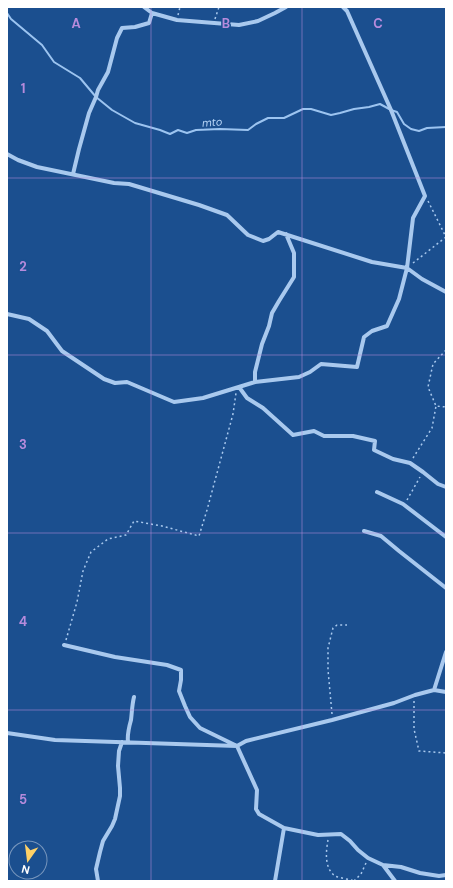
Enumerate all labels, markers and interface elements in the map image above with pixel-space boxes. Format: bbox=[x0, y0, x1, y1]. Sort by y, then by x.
text: A bbox=[71, 15, 81, 32]
text: B bbox=[222, 15, 230, 32]
text: C bbox=[373, 15, 383, 32]
text: 1 bbox=[21, 80, 25, 97]
water label: mto bbox=[201, 114, 223, 130]
text: 2 bbox=[19, 258, 27, 275]
text: 3 bbox=[19, 436, 27, 453]
text: 4 bbox=[19, 613, 27, 630]
text: 5 bbox=[19, 791, 27, 808]
north arrow bbox=[8, 840, 48, 880]
text: N bbox=[20, 862, 31, 877]

